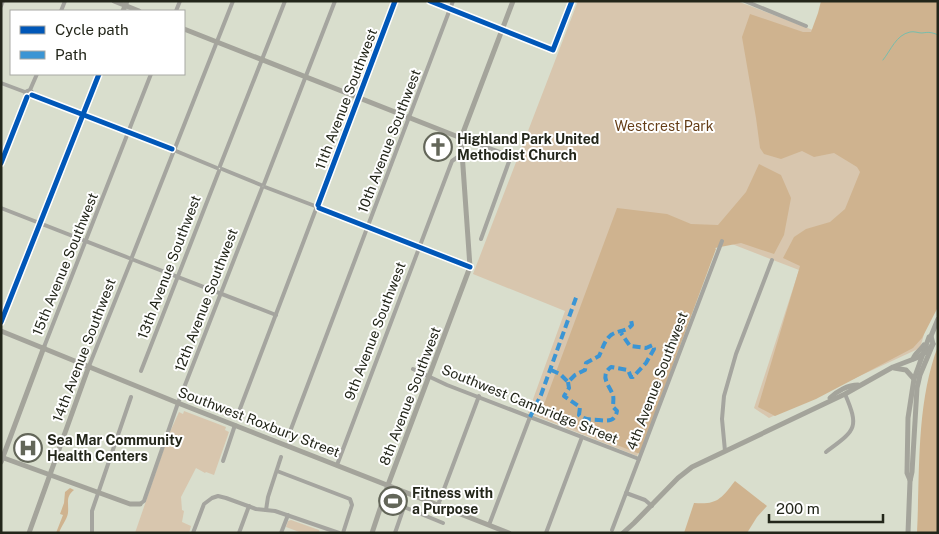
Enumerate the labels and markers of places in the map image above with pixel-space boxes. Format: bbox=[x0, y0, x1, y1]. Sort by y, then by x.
place label: Highland Park United Methodist Church bbox=[457, 131, 599, 163]
church icon: Highland Park United Methodist Church bbox=[423, 132, 453, 162]
place label: Sea Mar Community Health Centers bbox=[47, 432, 183, 464]
hospital icon: Sea Mar Community Health Centers bbox=[13, 433, 43, 463]
place label: Fitness with a Purpose bbox=[412, 485, 493, 517]
sports icon: Fitness with a Purpose bbox=[378, 486, 408, 516]

